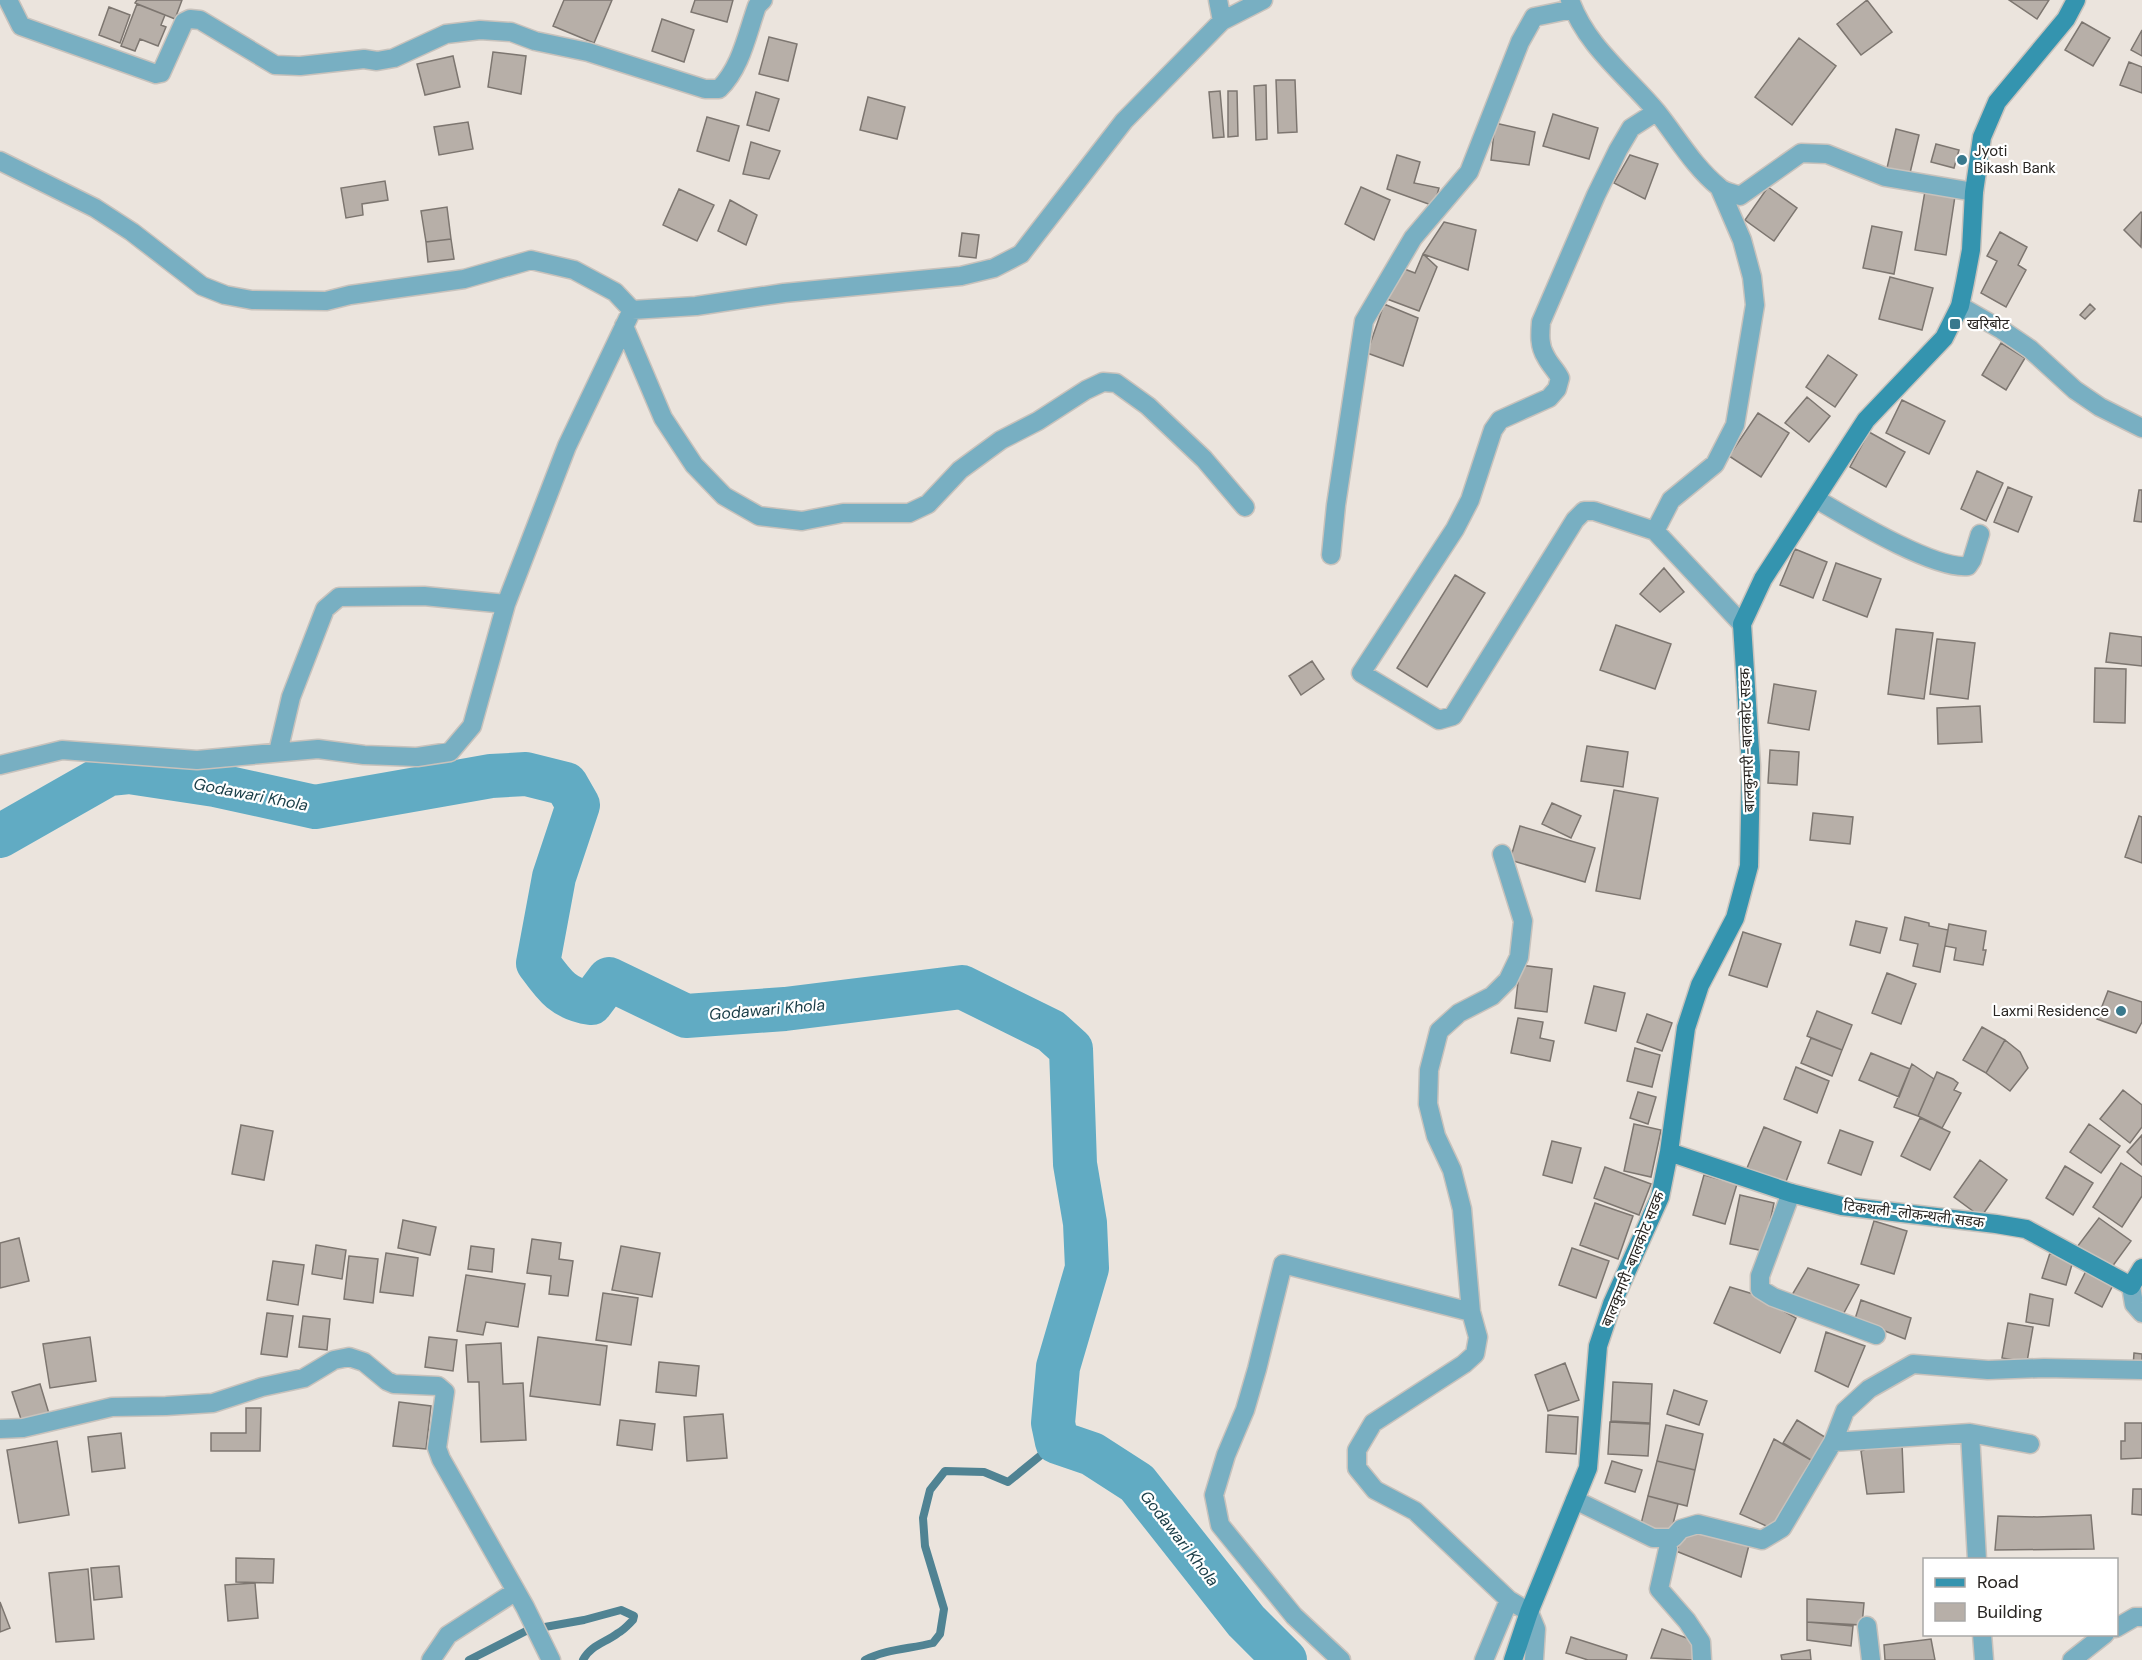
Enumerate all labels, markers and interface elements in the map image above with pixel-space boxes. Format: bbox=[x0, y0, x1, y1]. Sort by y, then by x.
place label: Jyoti Bikash Bank bbox=[1974, 141, 2056, 178]
marker: Jyoti Bikash Bank bbox=[1955, 153, 1969, 167]
place label: खरिबोट bbox=[1967, 314, 2010, 334]
marker: खरिबोट bbox=[1948, 317, 1962, 331]
street label: बालकुमारी-बालकोट सडक bbox=[1734, 667, 1760, 813]
water label: Godawari Khola bbox=[192, 773, 310, 816]
water label: Godawari Khola bbox=[708, 994, 826, 1025]
place label: Laxmi Residence bbox=[1993, 1001, 2109, 1021]
marker: Laxmi Residence bbox=[2114, 1004, 2128, 1018]
street label: बालकुमारी-बालकोट सडक bbox=[1597, 1188, 1669, 1330]
street label: टिकथली-लोकन्थली सडक bbox=[1842, 1195, 1986, 1233]
water label: Godawari Khola bbox=[1136, 1486, 1224, 1591]
legend bbox=[1923, 1558, 2118, 1636]
text: Road bbox=[1977, 1570, 2019, 1594]
text: Building bbox=[1977, 1600, 2042, 1624]

